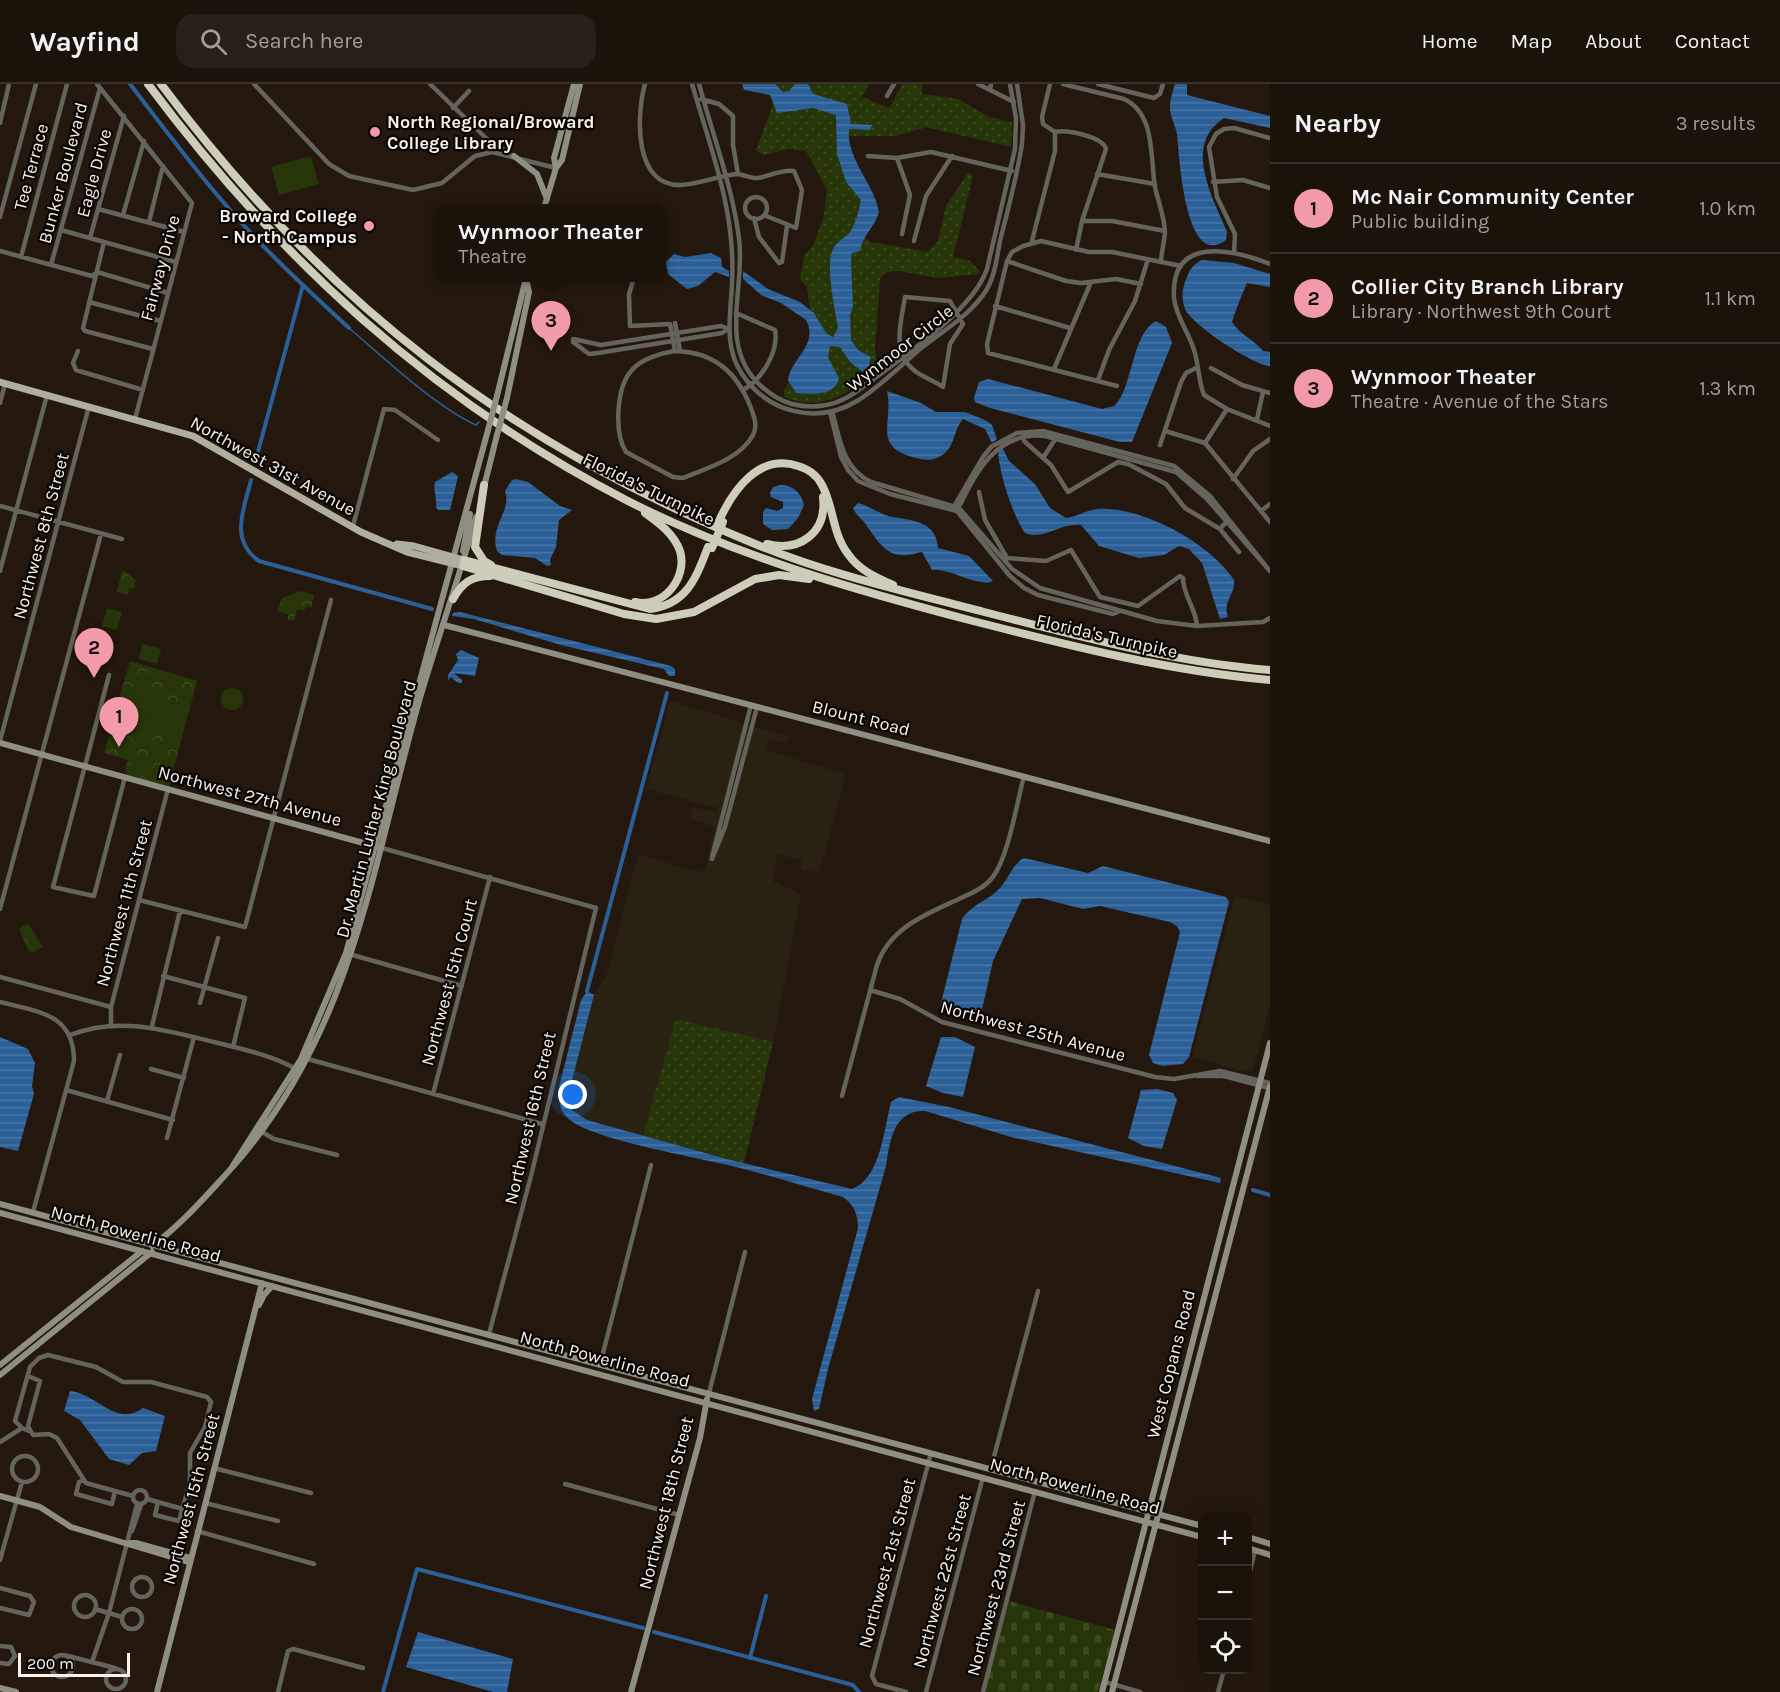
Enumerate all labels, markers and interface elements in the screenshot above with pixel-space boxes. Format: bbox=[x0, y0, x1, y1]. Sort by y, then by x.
search box bbox=[176, 14, 596, 68]
text: Wayfind bbox=[30, 25, 140, 58]
icon: search bbox=[197, 25, 230, 58]
text: Search here bbox=[245, 28, 363, 54]
text: Home bbox=[1422, 29, 1478, 53]
text: Map bbox=[1511, 29, 1552, 53]
text: About bbox=[1585, 29, 1642, 53]
text: Contact bbox=[1675, 29, 1750, 53]
street label: Bunker Boulevard bbox=[34, 100, 92, 246]
text: Nearby bbox=[1294, 108, 1381, 139]
place label: North Regional/Broward College Library bbox=[387, 111, 595, 154]
text: 3 results bbox=[1676, 112, 1756, 135]
street label: Tee Terrace bbox=[9, 121, 53, 213]
marker: North Regional/Broward College Library bbox=[368, 125, 382, 139]
street label: Eagle Drive bbox=[72, 126, 116, 220]
text: Mc Nair Community Center bbox=[1351, 184, 1634, 210]
text: 1 bbox=[1310, 197, 1317, 220]
text: 1.0 km bbox=[1699, 197, 1756, 220]
popup bbox=[435, 204, 666, 282]
place label: Broward College - North Campus bbox=[219, 205, 357, 248]
text: Public building bbox=[1351, 210, 1489, 233]
street label: Fairway Drive bbox=[135, 213, 185, 323]
marker: Broward College - North Campus bbox=[362, 219, 376, 233]
text: Wynmoor Theater bbox=[458, 219, 643, 245]
text: Theatre bbox=[458, 245, 527, 268]
text: Collier City Branch Library bbox=[1351, 274, 1624, 300]
text: 2 bbox=[1307, 287, 1320, 310]
text: 1.1 km bbox=[1704, 287, 1756, 310]
street label: Wynmoor Circle bbox=[842, 300, 958, 396]
text: Library · Northwest 9th Court bbox=[1351, 300, 1611, 323]
pin: 3 bbox=[532, 302, 570, 351]
text: Wynmoor Theater bbox=[1351, 364, 1536, 390]
text: 3 bbox=[1307, 377, 1320, 400]
text: 1.3 km bbox=[1699, 377, 1756, 400]
text: Theatre · Avenue of the Stars bbox=[1351, 390, 1609, 413]
street label: Northwest 31st Avenue bbox=[187, 411, 359, 521]
street label: Florida's Turnpike bbox=[579, 447, 719, 531]
street label: Northwest 8th Street bbox=[8, 450, 74, 622]
street label: Florida's Turnpike bbox=[1034, 609, 1180, 663]
pin: 2 bbox=[74, 628, 113, 678]
street label: Dr. Martin Luther King Boulevard bbox=[331, 678, 421, 940]
street label: Blount Road bbox=[810, 695, 912, 741]
pin: 1 bbox=[100, 698, 138, 747]
street label: Northwest 27th Avenue bbox=[156, 761, 344, 831]
street label: Northwest 11th Street bbox=[91, 817, 157, 989]
street label: Northwest 15th Court bbox=[416, 896, 482, 1068]
street label: Northwest 25th Avenue bbox=[938, 996, 1128, 1066]
street label: Northwest 16th Street bbox=[499, 1029, 561, 1207]
your location bbox=[558, 1080, 587, 1109]
street label: North Powerline Road bbox=[48, 1201, 224, 1267]
street label: West Copans Road bbox=[1142, 1287, 1200, 1441]
street label: North Powerline Road bbox=[517, 1326, 693, 1392]
street label: Northwest 15th Street bbox=[158, 1411, 225, 1587]
street label: Northwest 18th Street bbox=[634, 1414, 698, 1592]
street label: North Powerline Road bbox=[987, 1453, 1163, 1519]
street label: Northwest 21st Street bbox=[854, 1475, 920, 1651]
street label: Northwest 22st Street bbox=[908, 1491, 976, 1671]
street label: Northwest 23rd Street bbox=[962, 1498, 1030, 1678]
map controls bbox=[1198, 1512, 1252, 1674]
button: + bbox=[1198, 1512, 1252, 1566]
button: − bbox=[1198, 1566, 1252, 1620]
button: locate bbox=[1198, 1620, 1252, 1674]
scale bar bbox=[18, 1650, 130, 1678]
text: 200 m bbox=[27, 1654, 74, 1673]

